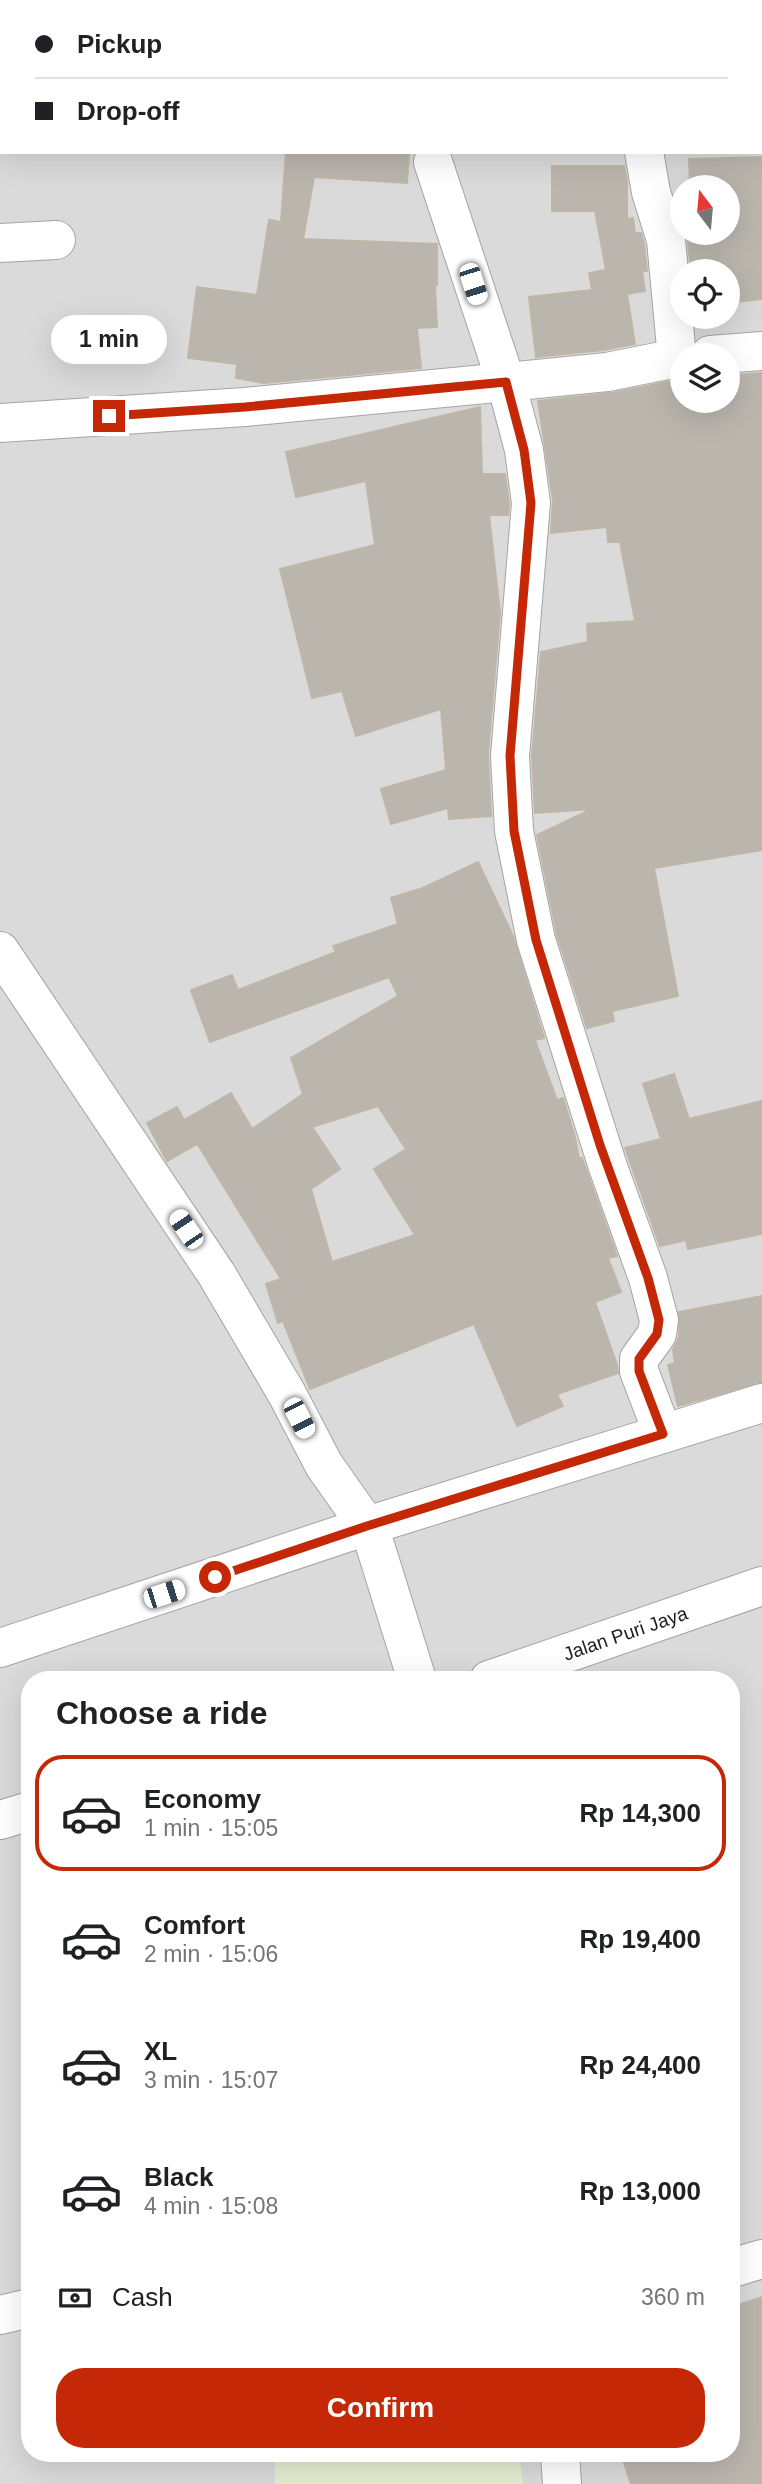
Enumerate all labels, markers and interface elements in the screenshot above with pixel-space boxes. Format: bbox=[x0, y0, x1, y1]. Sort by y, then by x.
text: Pickup bbox=[77, 29, 162, 59]
text: Drop-off bbox=[77, 96, 180, 126]
north arrow bbox=[670, 175, 740, 245]
map controls bbox=[670, 175, 740, 413]
button: locate bbox=[670, 259, 740, 329]
car bbox=[457, 261, 490, 307]
callout: 1 min bbox=[51, 314, 167, 364]
text: 1 min bbox=[79, 326, 139, 352]
button: layers bbox=[670, 343, 740, 413]
route end bbox=[93, 400, 125, 432]
car bbox=[166, 1206, 207, 1252]
car bbox=[281, 1395, 318, 1441]
route start bbox=[199, 1561, 231, 1593]
car bbox=[141, 1578, 188, 1610]
street label: Jalan Puri Jaya bbox=[560, 1602, 691, 1665]
text: Choose a ride bbox=[56, 1695, 268, 1731]
icon: car bbox=[60, 1782, 123, 1845]
text: Economy bbox=[144, 1784, 261, 1814]
text: Rp 14,300 bbox=[580, 1798, 701, 1828]
text: 1 min · 15:05 bbox=[144, 1815, 278, 1841]
icon: car bbox=[60, 1908, 123, 1971]
text: Comfort bbox=[144, 1910, 245, 1940]
text: Rp 19,400 bbox=[580, 1924, 701, 1954]
text: 2 min · 15:06 bbox=[144, 1941, 278, 1967]
icon: car bbox=[60, 2034, 123, 2097]
text: XL bbox=[144, 2036, 177, 2066]
text: Rp 24,400 bbox=[580, 2050, 701, 2080]
text: 3 min · 15:07 bbox=[144, 2067, 278, 2093]
icon: car bbox=[60, 2160, 123, 2223]
text: Black bbox=[144, 2162, 213, 2192]
text: Rp 13,000 bbox=[580, 2176, 701, 2206]
text: 4 min · 15:08 bbox=[144, 2193, 278, 2219]
icon: cash bbox=[56, 2279, 94, 2317]
text: Cash bbox=[112, 2282, 173, 2312]
text: 360 m bbox=[641, 2284, 705, 2310]
button: Confirm bbox=[56, 2368, 705, 2448]

